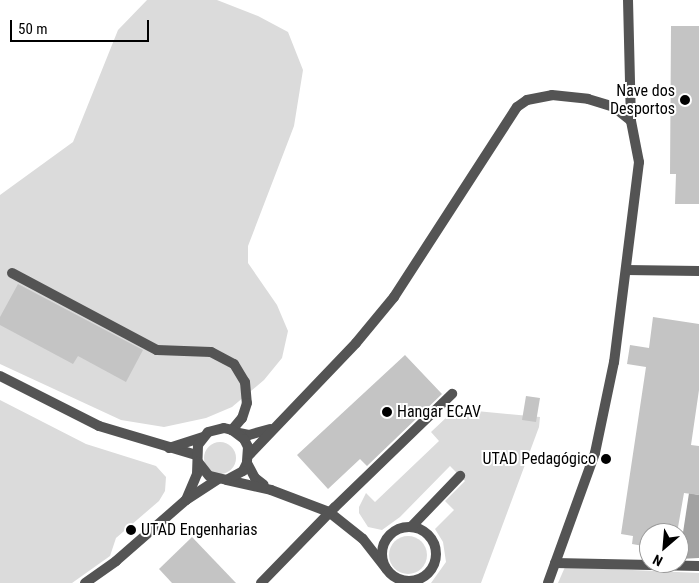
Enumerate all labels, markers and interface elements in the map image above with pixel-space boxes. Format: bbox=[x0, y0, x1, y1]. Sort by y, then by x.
scale bar bbox=[12, 10, 151, 42]
text: 50 m bbox=[18, 20, 48, 38]
place label: Nave dos Desportos bbox=[610, 81, 675, 119]
marker: Nave dos Desportos bbox=[679, 94, 691, 106]
place label: Hangar ECAV bbox=[397, 402, 481, 422]
marker: Hangar ECAV bbox=[381, 406, 393, 418]
place label: UTAD Pedagógico bbox=[482, 449, 596, 469]
marker: UTAD Pedagógico bbox=[600, 453, 612, 465]
place label: UTAD Engenharias bbox=[141, 520, 257, 540]
north arrow bbox=[639, 523, 689, 573]
marker: UTAD Engenharias bbox=[125, 524, 137, 536]
text: N bbox=[650, 551, 665, 570]

